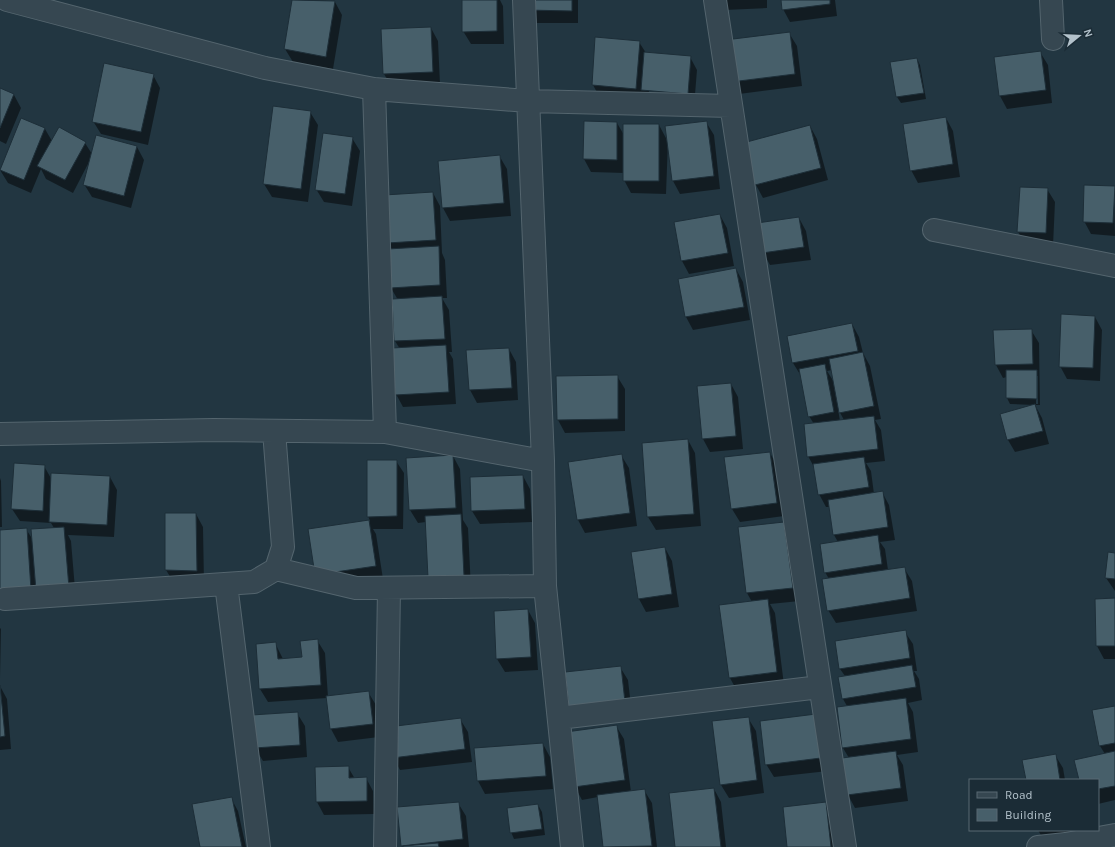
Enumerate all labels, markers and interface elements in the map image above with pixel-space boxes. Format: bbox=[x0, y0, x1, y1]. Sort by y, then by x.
north arrow bbox=[1059, 16, 1099, 56]
text: N bbox=[1081, 27, 1095, 39]
legend bbox=[969, 779, 1099, 831]
text: Road bbox=[1005, 788, 1033, 802]
text: Building bbox=[1005, 808, 1052, 822]

